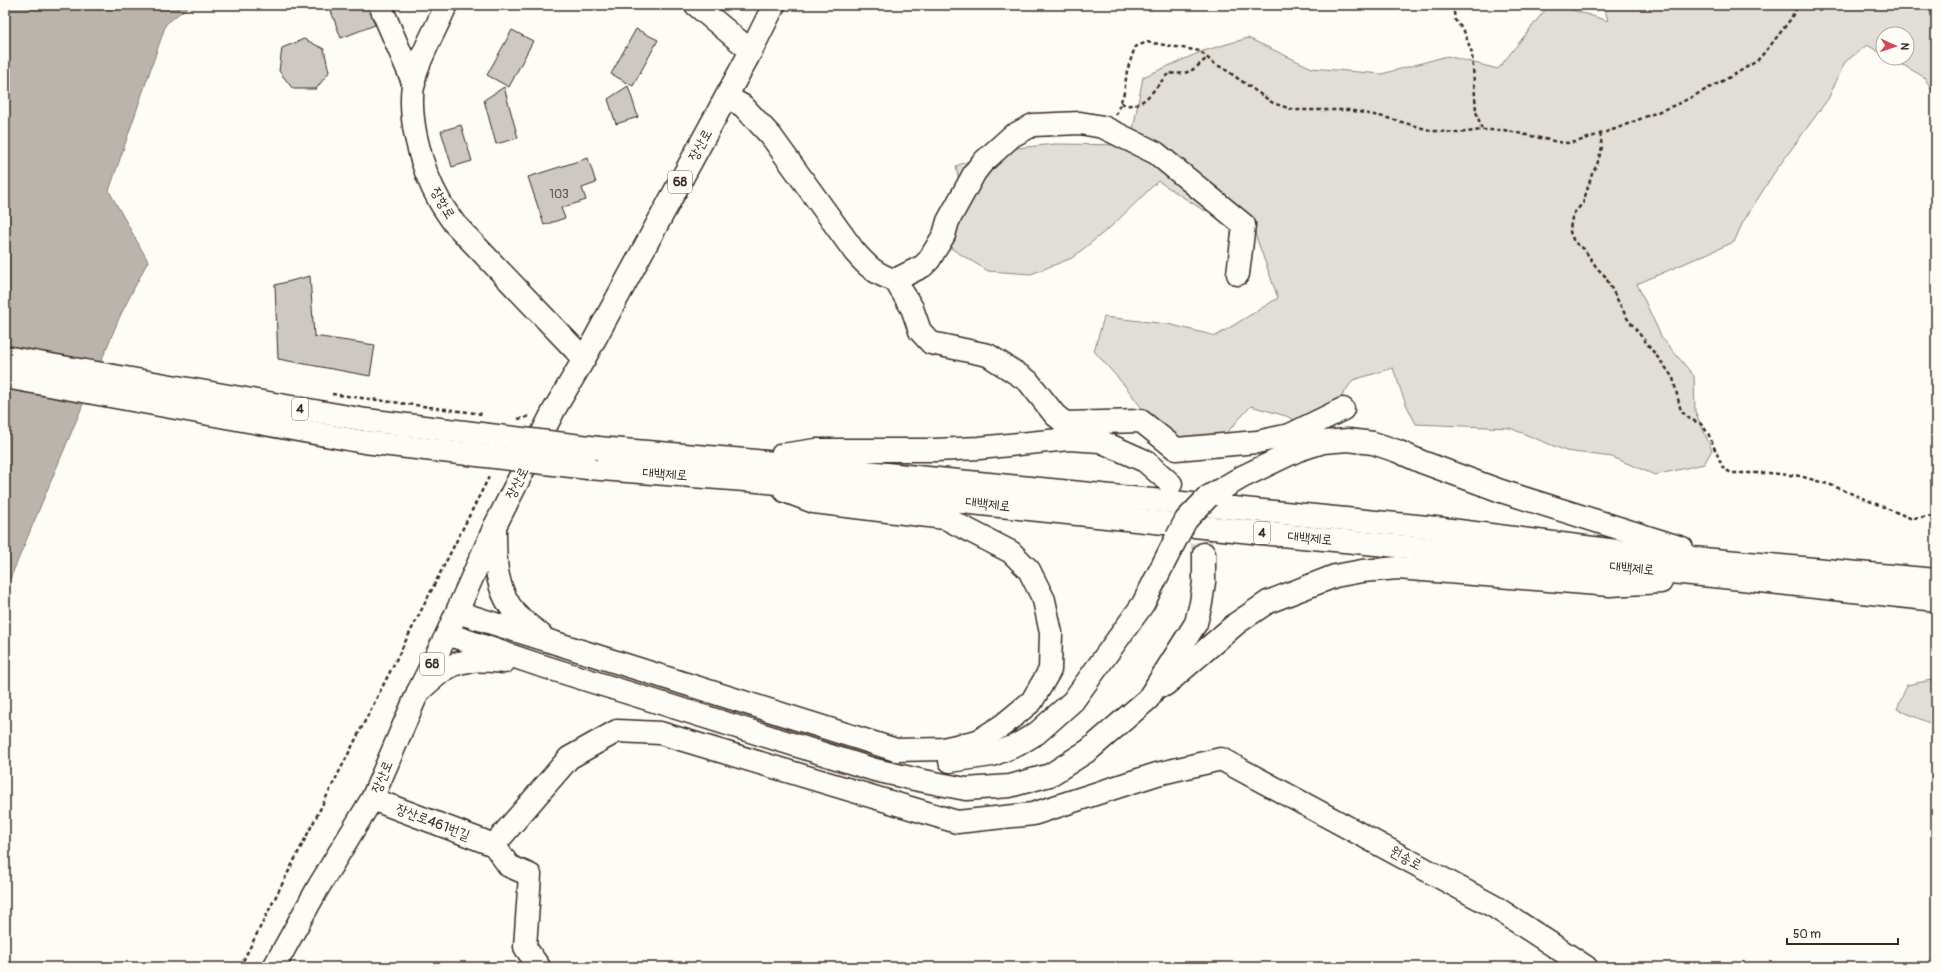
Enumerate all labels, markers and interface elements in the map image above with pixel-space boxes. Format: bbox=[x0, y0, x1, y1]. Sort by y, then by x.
north arrow bbox=[1875, 26, 1915, 66]
text: N bbox=[1898, 42, 1911, 51]
street label: 장산로 bbox=[684, 126, 716, 164]
road number: 68 bbox=[668, 171, 692, 193]
street label: 장항로 bbox=[427, 184, 459, 222]
house number: 103 bbox=[549, 187, 569, 202]
road number: 4 bbox=[292, 398, 308, 420]
street label: 장산로 bbox=[502, 464, 532, 502]
street label: 대백제로 bbox=[642, 464, 688, 484]
street label: 대백제로 bbox=[965, 493, 1011, 515]
road number: 4 bbox=[1254, 522, 1270, 544]
street label: 대백제로 bbox=[1287, 528, 1333, 548]
street label: 대백제로 bbox=[1609, 558, 1655, 578]
road number: 68 bbox=[420, 653, 444, 675]
street label: 장산로 bbox=[368, 758, 396, 796]
street label: 장산로461번길 bbox=[394, 800, 473, 844]
street label: 원송로 bbox=[1387, 842, 1425, 874]
scale bar bbox=[1787, 920, 1898, 946]
text: 50 m bbox=[1793, 927, 1821, 942]

